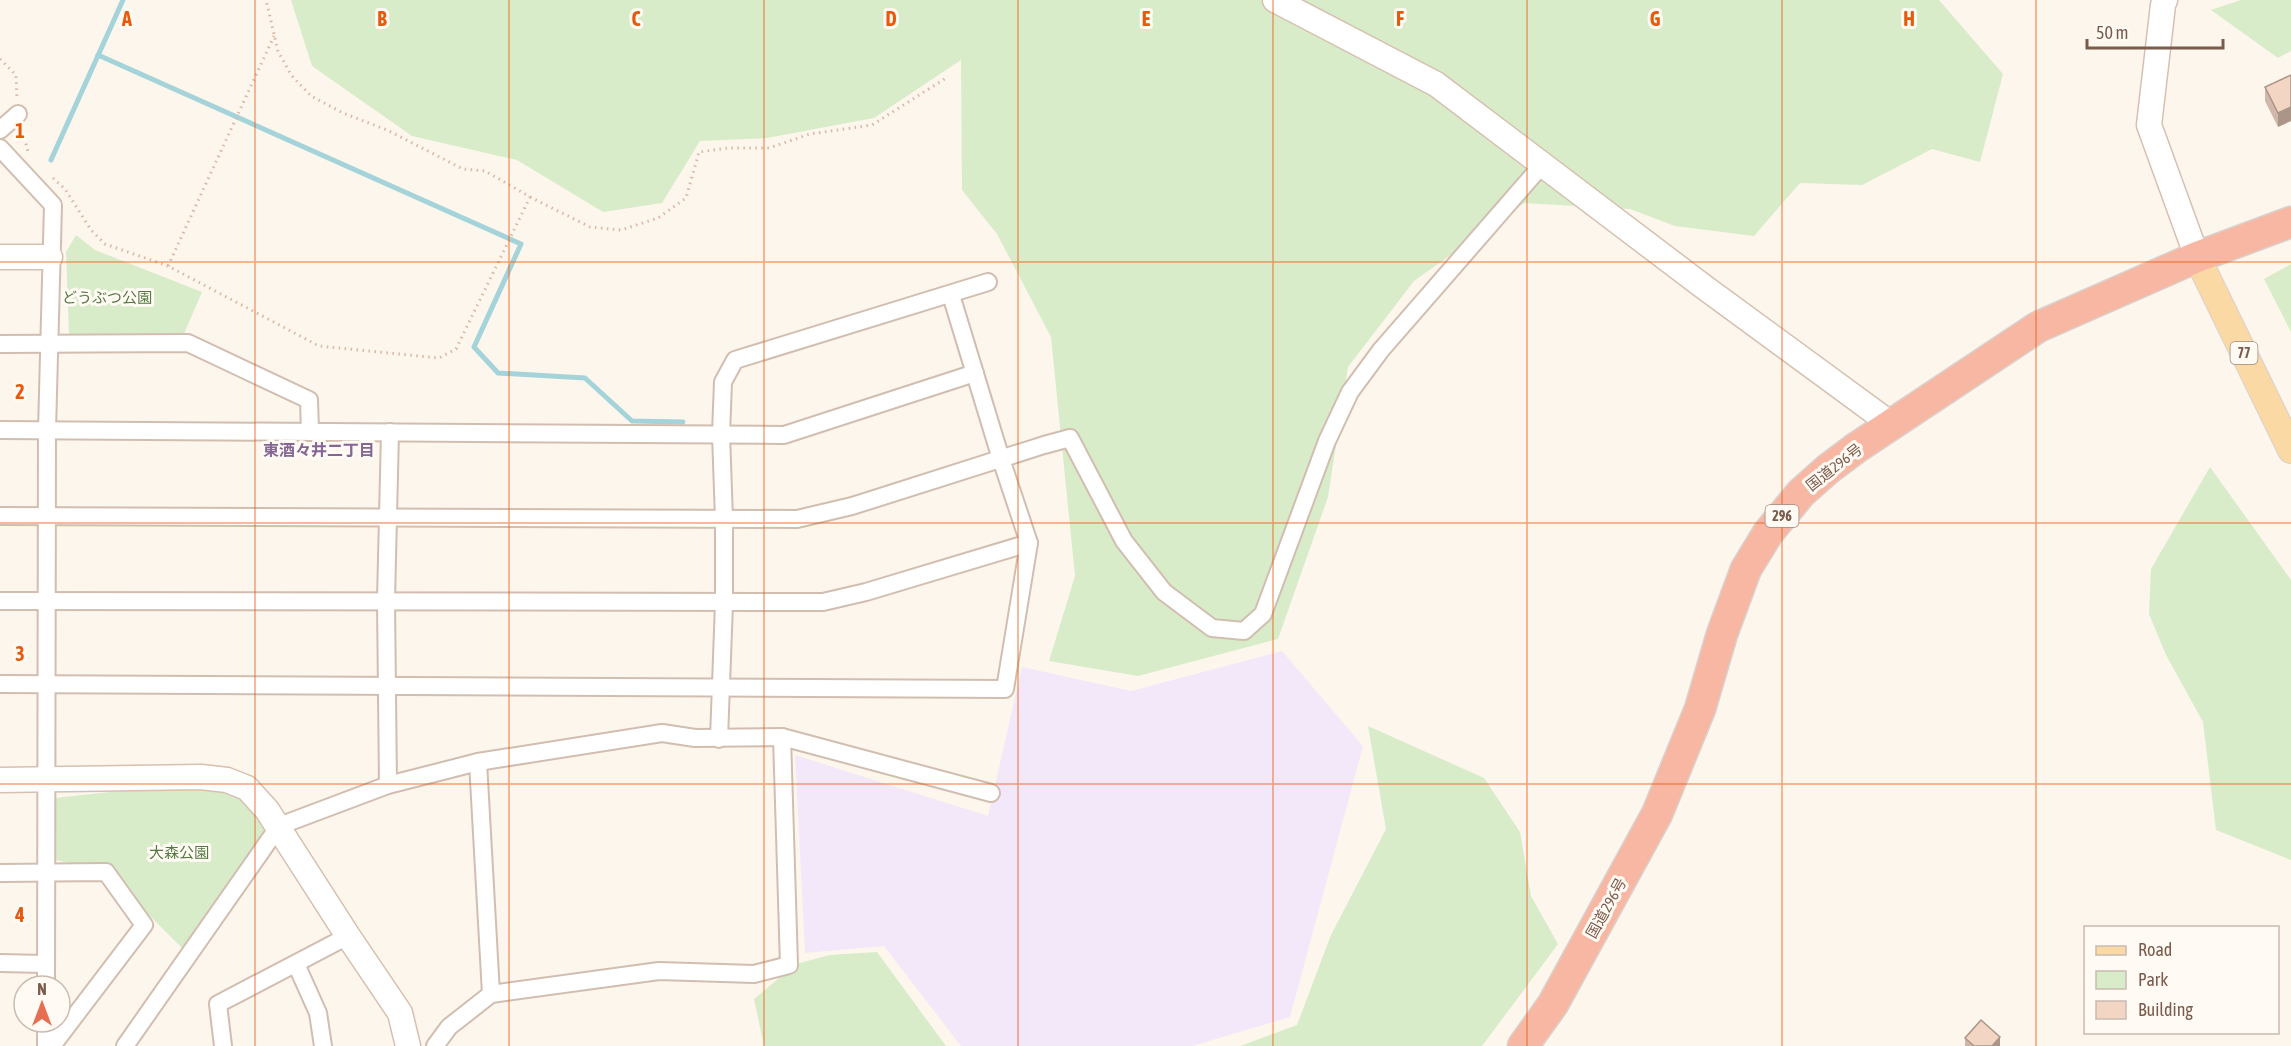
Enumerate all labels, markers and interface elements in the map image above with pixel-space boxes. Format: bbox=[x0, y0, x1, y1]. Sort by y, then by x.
text: A bbox=[121, 7, 132, 30]
text: B bbox=[377, 7, 387, 30]
text: C bbox=[632, 7, 641, 30]
text: D bbox=[885, 7, 897, 30]
text: E bbox=[1142, 7, 1151, 30]
text: F bbox=[1396, 7, 1404, 30]
text: G bbox=[1650, 7, 1661, 30]
text: H bbox=[1903, 7, 1915, 30]
scale bar bbox=[2087, 12, 2224, 50]
text: 50 m bbox=[2096, 22, 2128, 43]
text: 1 bbox=[15, 119, 25, 142]
park label: どうぶつ公園 bbox=[62, 289, 152, 306]
road number: 77 bbox=[2230, 342, 2258, 364]
text: 2 bbox=[15, 380, 25, 403]
street label: 国道296号 bbox=[1803, 440, 1865, 494]
district label: 東酒々井二丁目 bbox=[263, 441, 375, 459]
road number: 296 bbox=[1766, 505, 1798, 527]
text: 3 bbox=[15, 642, 25, 665]
park label: 大森公園 bbox=[149, 844, 209, 861]
street label: 国道296号 bbox=[1583, 875, 1629, 941]
text: 4 bbox=[14, 903, 25, 926]
legend bbox=[2084, 926, 2279, 1034]
text: Road bbox=[2138, 939, 2172, 960]
text: Park bbox=[2138, 969, 2168, 990]
north arrow bbox=[12, 974, 72, 1034]
text: N bbox=[37, 980, 47, 998]
text: Building bbox=[2138, 999, 2193, 1020]

